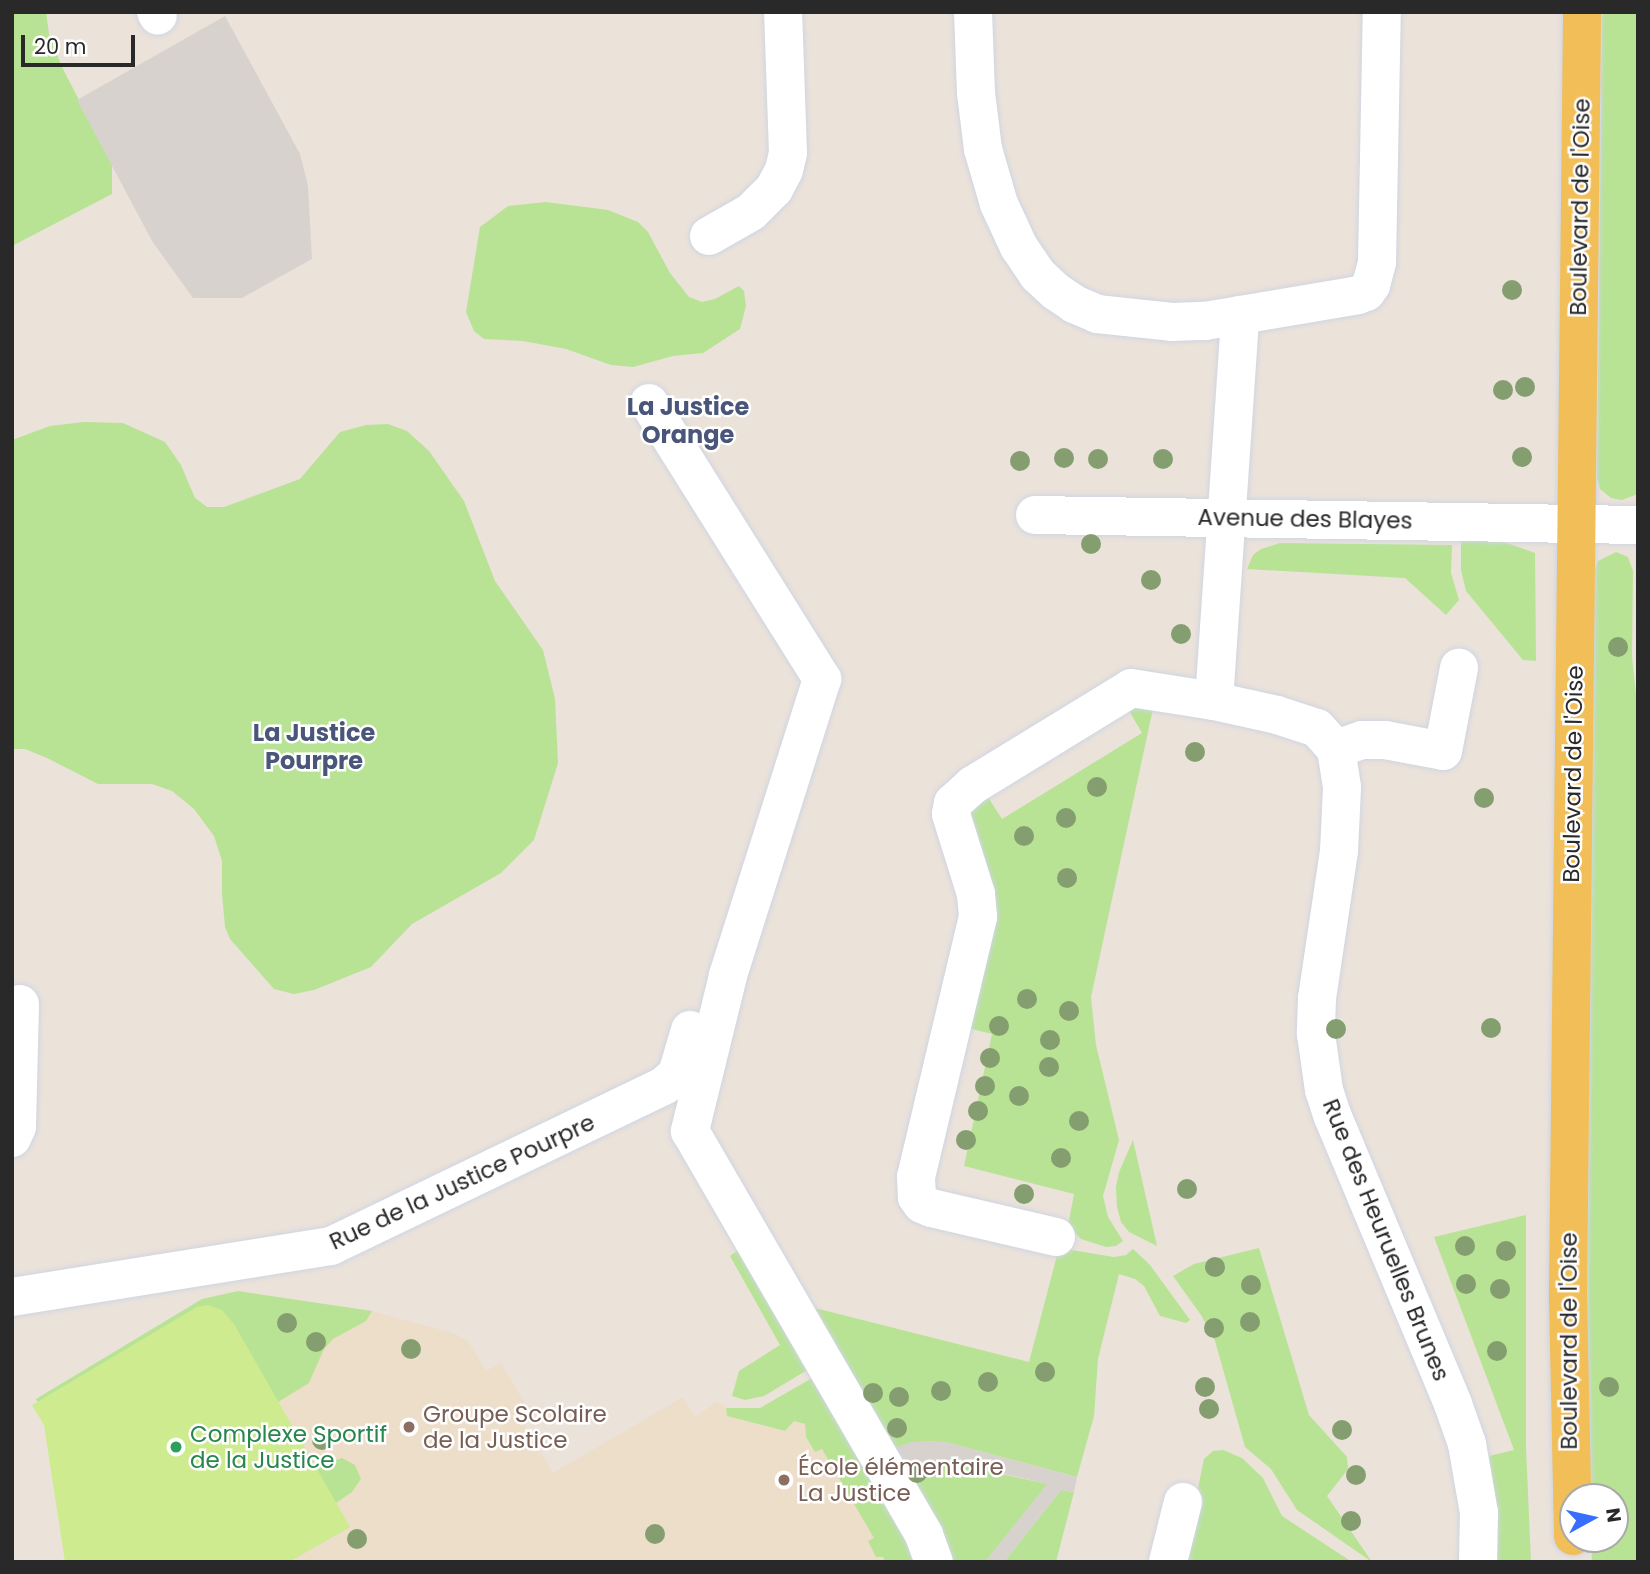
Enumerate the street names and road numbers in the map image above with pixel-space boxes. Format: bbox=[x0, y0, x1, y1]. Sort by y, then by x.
street label: Boulevard de l'Oise bbox=[1564, 98, 1596, 316]
street label: Avenue des Blayes bbox=[1197, 503, 1413, 535]
street label: Boulevard de l'Oise bbox=[1557, 665, 1589, 883]
street label: Rue des Heuruelles Brunes bbox=[1317, 1095, 1455, 1385]
street label: Rue de la Justice Pourpre bbox=[325, 1108, 599, 1256]
street label: Boulevard de l'Oise bbox=[1555, 1232, 1583, 1450]

